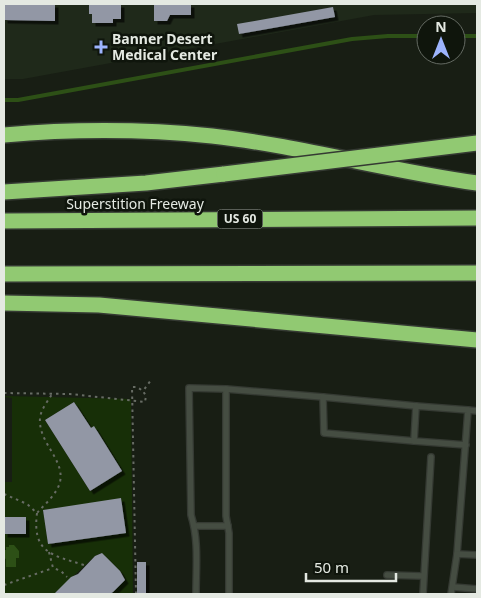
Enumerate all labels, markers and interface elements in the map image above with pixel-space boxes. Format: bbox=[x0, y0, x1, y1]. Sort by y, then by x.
north arrow bbox=[416, 15, 466, 65]
text: N bbox=[435, 17, 447, 36]
place label: Banner Desert Medical Center bbox=[112, 29, 218, 64]
marker: Banner Desert Medical Center bbox=[94, 40, 108, 54]
street label: Superstition Freeway bbox=[66, 194, 205, 213]
road number: US 60 bbox=[218, 210, 262, 228]
scale bar bbox=[306, 550, 396, 582]
text: 50 m bbox=[314, 557, 349, 577]

